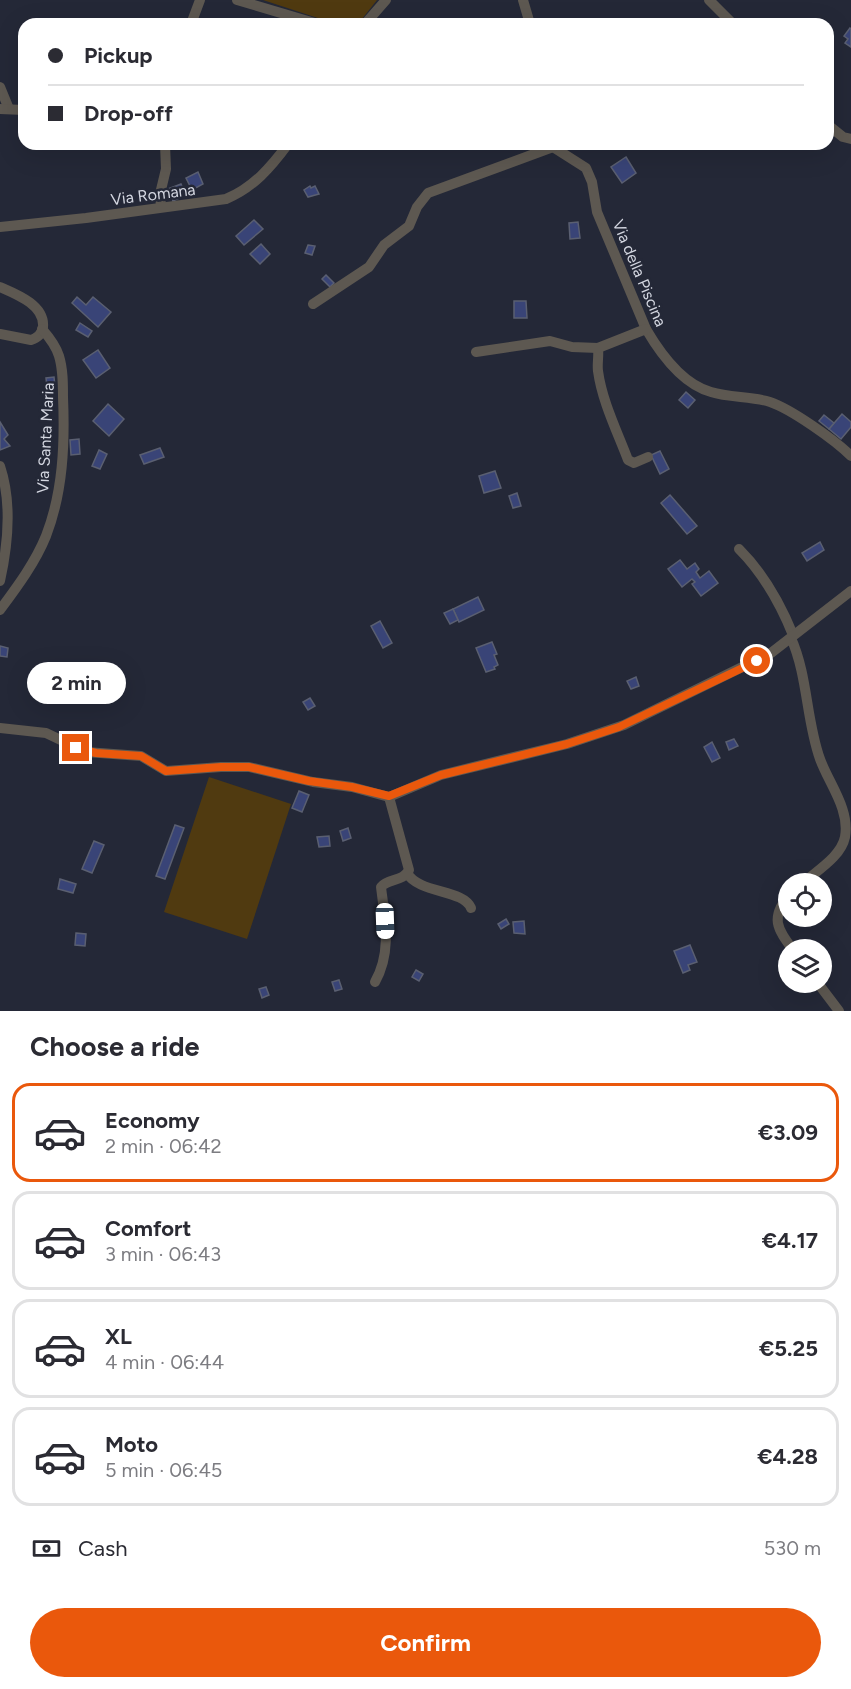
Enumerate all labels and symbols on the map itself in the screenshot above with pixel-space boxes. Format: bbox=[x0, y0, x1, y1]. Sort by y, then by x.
street label: Via Romana bbox=[110, 180, 196, 209]
street label: Via della Piscina bbox=[609, 217, 671, 329]
street label: Via Santa Maria bbox=[33, 382, 58, 494]
route start bbox=[743, 647, 770, 674]
callout: 2 min bbox=[26, 661, 125, 703]
route end bbox=[62, 734, 89, 761]
car bbox=[375, 903, 395, 939]

